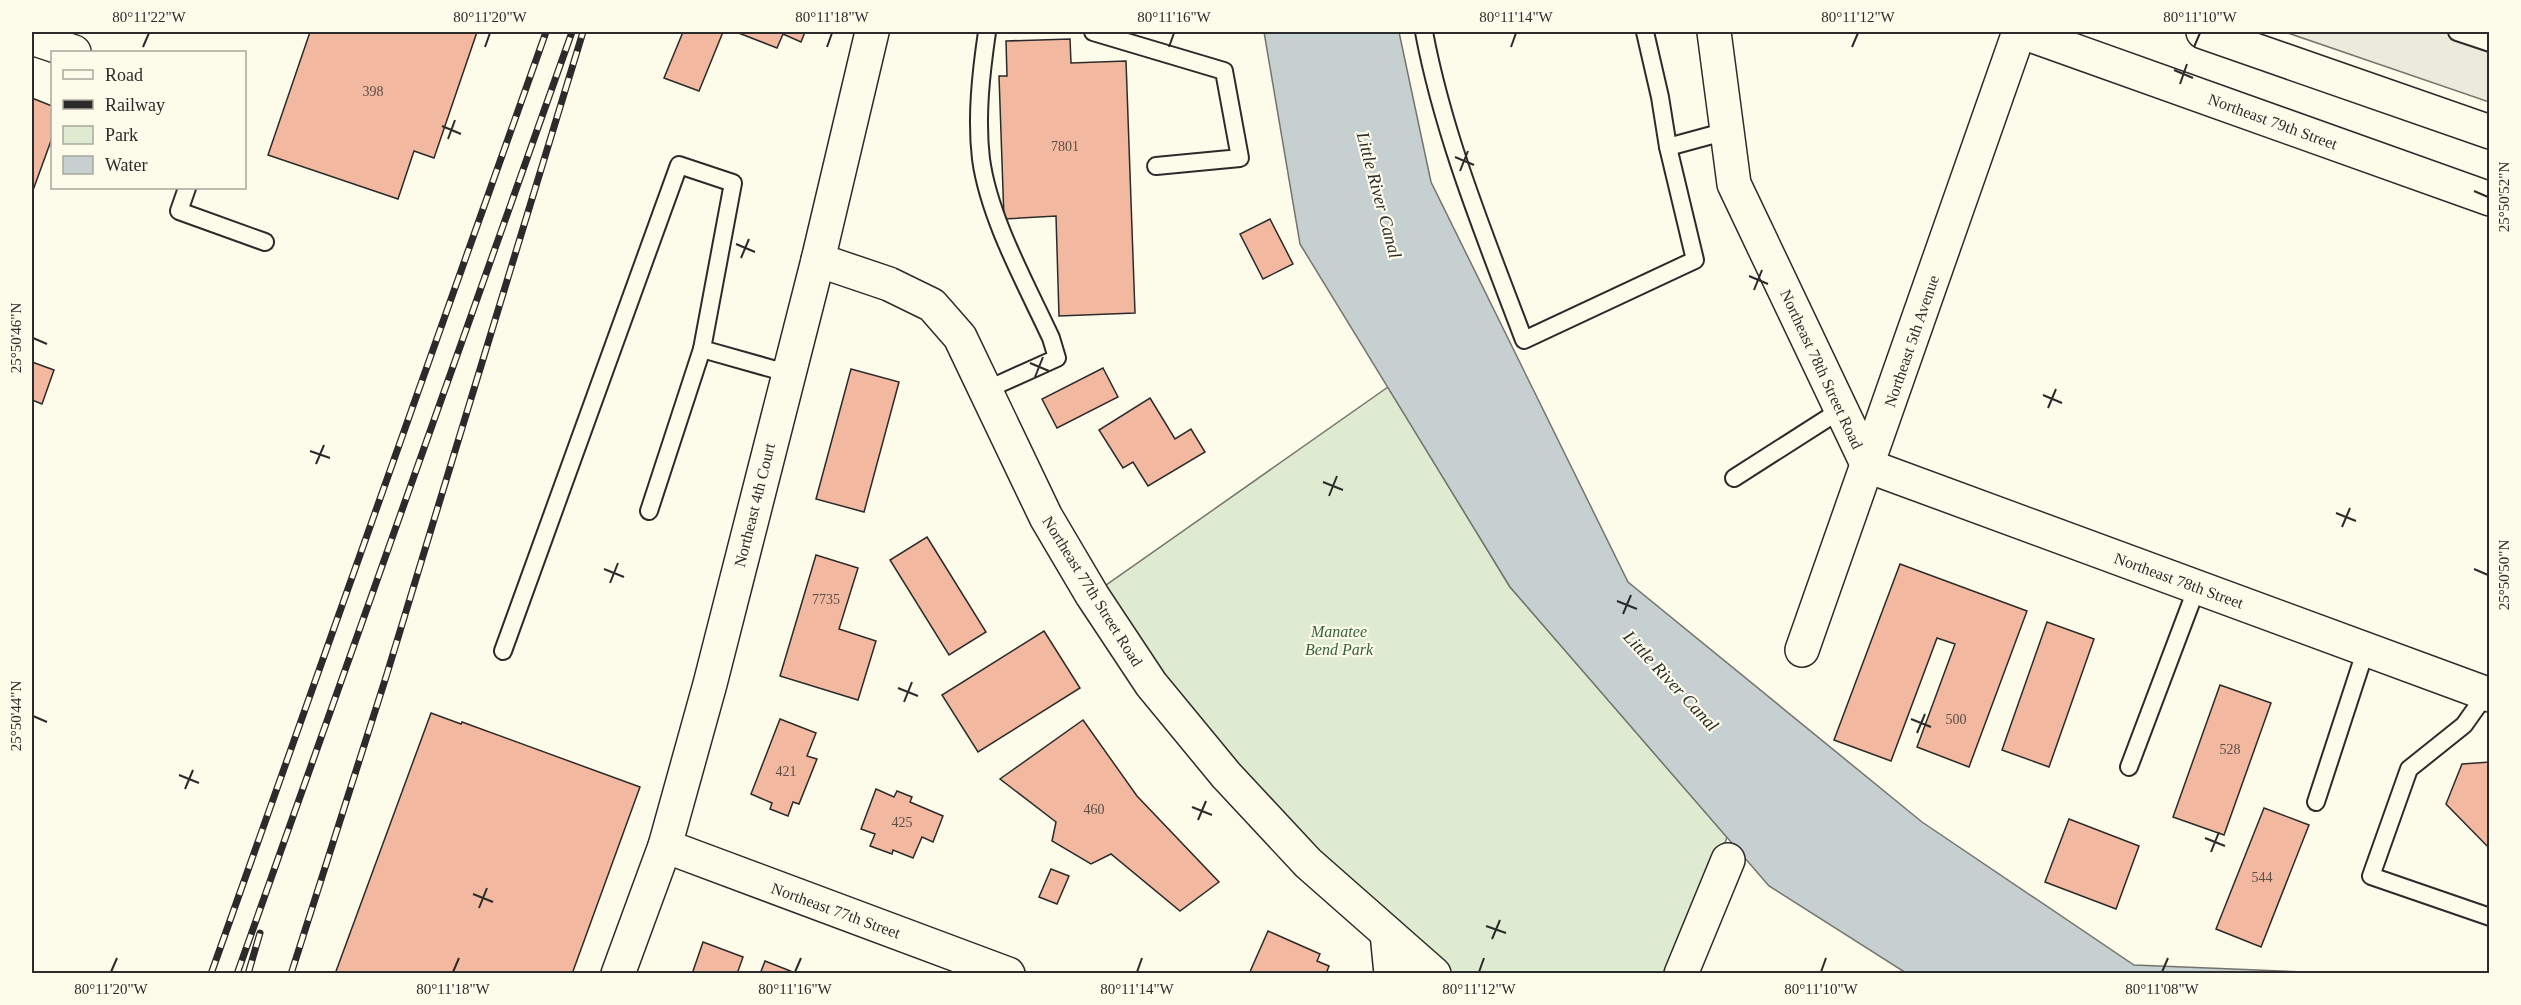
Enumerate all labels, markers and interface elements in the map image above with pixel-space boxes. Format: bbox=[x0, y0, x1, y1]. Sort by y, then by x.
text: 80°11'22"W bbox=[112, 9, 187, 25]
text: 80°11'20"W bbox=[453, 9, 528, 25]
text: 80°11'18"W bbox=[795, 9, 870, 25]
text: 80°11'16"W bbox=[1137, 9, 1212, 25]
text: 80°11'14"W bbox=[1479, 9, 1554, 25]
text: 80°11'12"W bbox=[1821, 9, 1896, 25]
text: 80°11'10"W bbox=[2163, 9, 2238, 25]
legend bbox=[51, 51, 246, 189]
text: Road bbox=[105, 65, 143, 85]
house number: 398 bbox=[363, 84, 384, 99]
street label: Northeast 79th Street bbox=[2206, 90, 2340, 153]
text: Railway bbox=[105, 95, 165, 115]
text: Park bbox=[105, 125, 138, 145]
water label: Little River Canal bbox=[1352, 129, 1405, 260]
house number: 7801 bbox=[1051, 139, 1079, 154]
text: Water bbox=[105, 155, 148, 175]
text: 25°50'52"N bbox=[2496, 162, 2512, 232]
street label: Northeast 5th Avenue bbox=[1881, 273, 1942, 409]
street label: Northeast 78th Street Road bbox=[1777, 287, 1866, 452]
text: 25°50'46"N bbox=[8, 303, 24, 373]
street label: Northeast 4th Court bbox=[731, 441, 778, 569]
street label: Northeast 77th Street Road bbox=[1039, 513, 1146, 669]
text: 25°50'50"N bbox=[2496, 540, 2512, 610]
street label: Northeast 78th Street bbox=[2112, 549, 2246, 612]
house number: 7735 bbox=[812, 592, 840, 607]
park label: Manatee Bend Park bbox=[1305, 623, 1374, 658]
water label: Little River Canal bbox=[1619, 626, 1723, 735]
text: 25°50'44"N bbox=[8, 681, 24, 751]
house number: 500 bbox=[1946, 712, 1967, 727]
house number: 528 bbox=[2220, 742, 2241, 757]
house number: 421 bbox=[776, 764, 797, 779]
house number: 460 bbox=[1084, 802, 1105, 817]
house number: 425 bbox=[892, 815, 913, 830]
house number: 544 bbox=[2252, 870, 2273, 885]
street label: Northeast 77th Street bbox=[769, 879, 903, 942]
text: 80°11'20"W bbox=[74, 981, 149, 997]
text: 80°11'18"W bbox=[416, 981, 491, 997]
text: 80°11'16"W bbox=[758, 981, 833, 997]
text: 80°11'14"W bbox=[1100, 981, 1175, 997]
text: 80°11'12"W bbox=[1442, 981, 1517, 997]
text: 80°11'10"W bbox=[1784, 981, 1859, 997]
text: 80°11'08"W bbox=[2125, 981, 2200, 997]

